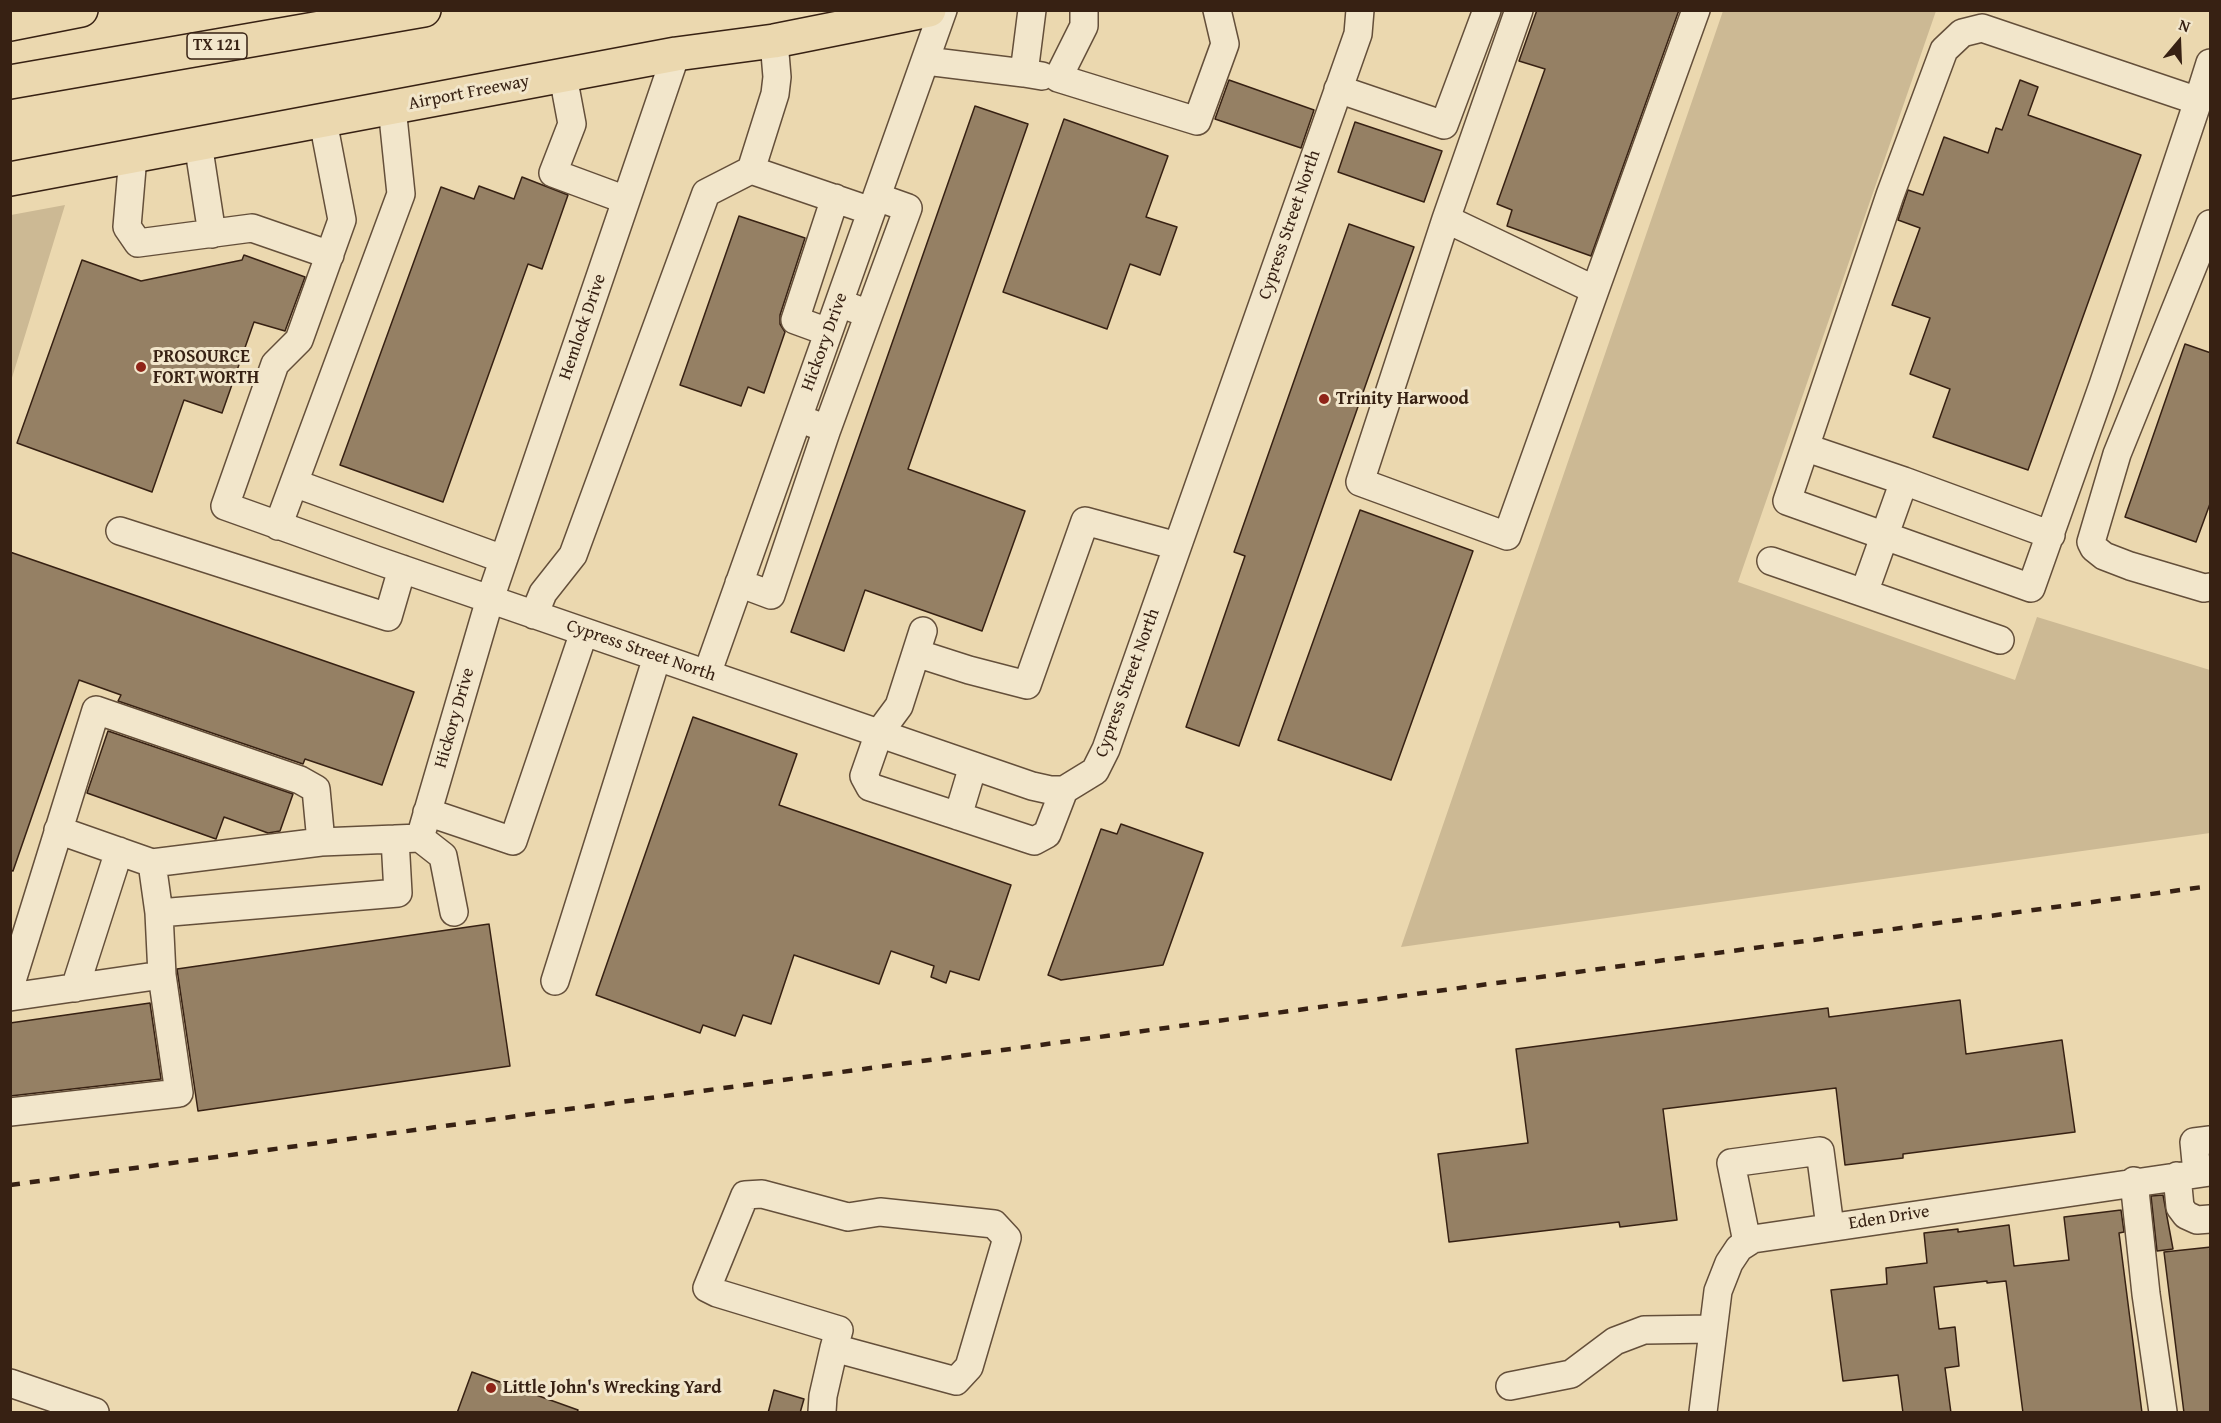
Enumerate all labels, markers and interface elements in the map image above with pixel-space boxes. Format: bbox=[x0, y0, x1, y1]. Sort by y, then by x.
north arrow bbox=[2149, 12, 2209, 72]
text: N bbox=[2176, 12, 2194, 38]
road number: TX 121 bbox=[187, 33, 247, 59]
street label: Airport Freeway bbox=[407, 71, 531, 115]
street label: Cypress Street North bbox=[1254, 147, 1326, 303]
street label: Hemlock Drive bbox=[555, 271, 611, 383]
street label: Hickory Drive bbox=[797, 290, 853, 394]
place label: PROSOURCE FORT WORTH bbox=[153, 346, 259, 388]
marker: PROSOURCE FORT WORTH bbox=[134, 360, 148, 374]
place label: Trinity Harwood bbox=[1336, 388, 1469, 410]
marker: Trinity Harwood bbox=[1317, 392, 1331, 406]
street label: Cypress Street North bbox=[1091, 606, 1165, 760]
street label: Cypress Street North bbox=[563, 615, 719, 687]
street label: Hickory Drive bbox=[430, 665, 480, 771]
street label: Eden Drive bbox=[1847, 1201, 1931, 1235]
place label: Little John's Wrecking Yard bbox=[503, 1377, 722, 1399]
marker: Little John's Wrecking Yard bbox=[484, 1381, 498, 1395]

